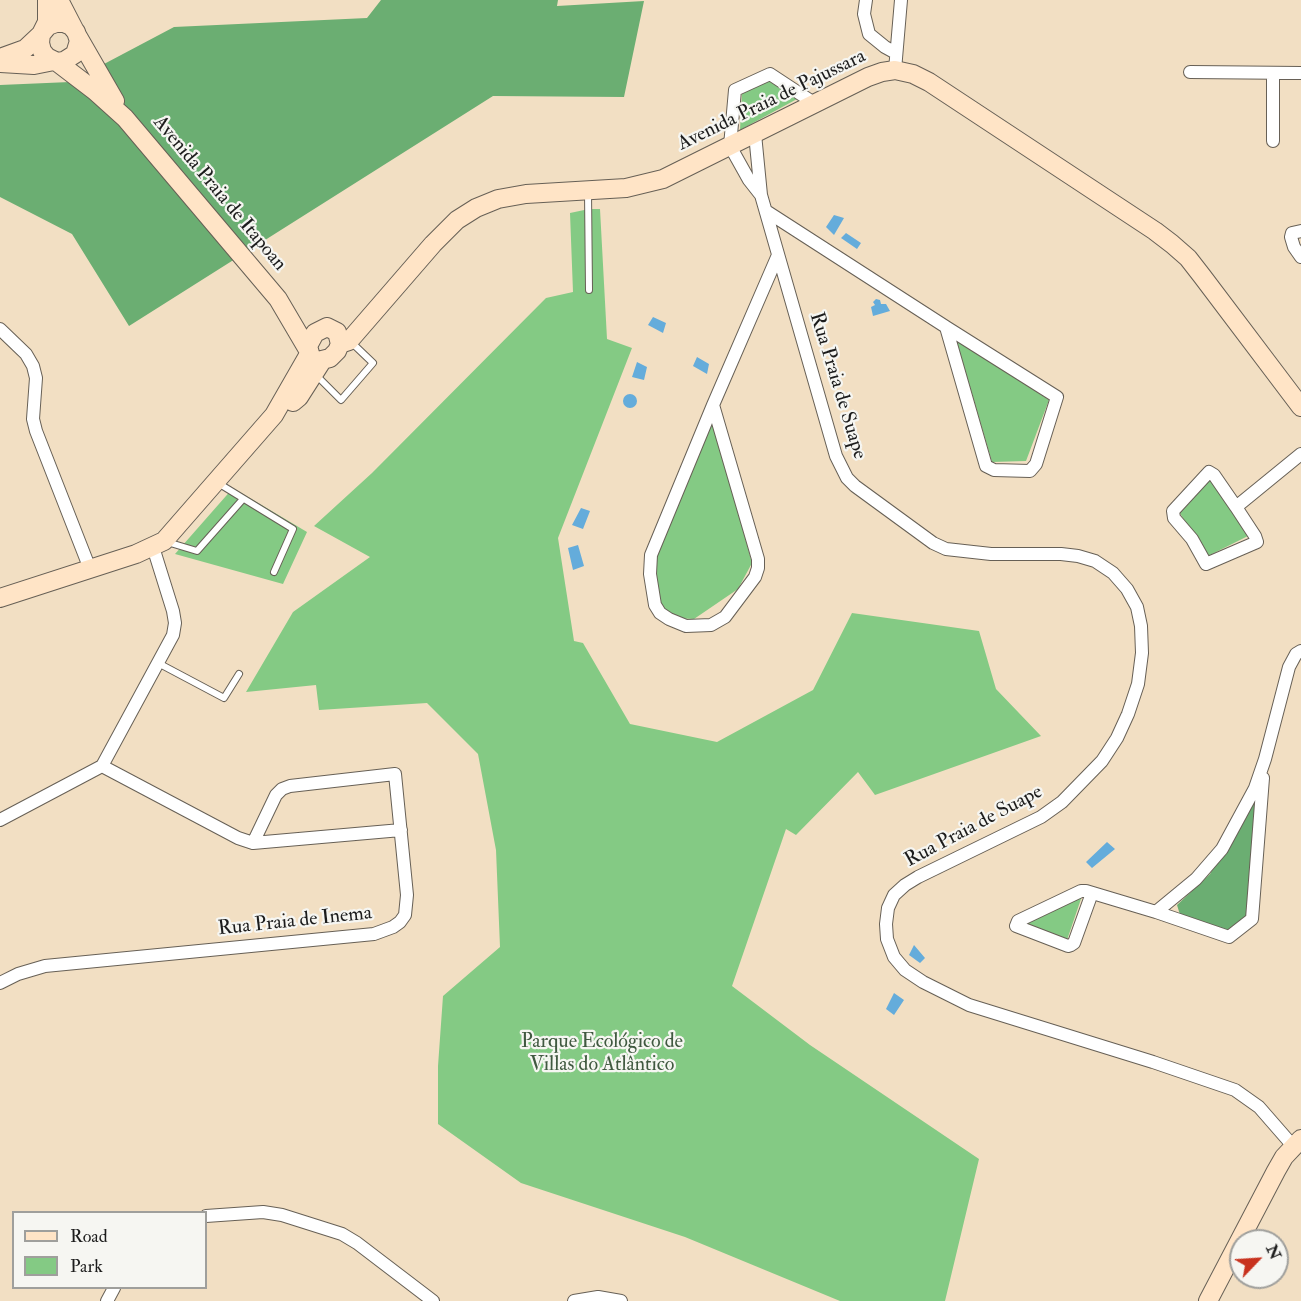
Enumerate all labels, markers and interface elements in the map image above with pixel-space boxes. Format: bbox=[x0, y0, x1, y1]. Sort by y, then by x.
street label: Avenida Praia de Pajussara bbox=[674, 45, 870, 157]
street label: Avenida Praia de Itapoan bbox=[147, 112, 291, 276]
street label: Rua Praia de Suape bbox=[803, 310, 871, 462]
street label: Rua Praia de Suape bbox=[901, 781, 1047, 873]
street label: Rua Praia de Inema bbox=[217, 902, 373, 942]
park label: Parque Ecológico de Villas do Atlântico bbox=[521, 1031, 683, 1078]
legend bbox=[12, 1211, 207, 1289]
text: Road bbox=[70, 1225, 108, 1248]
north arrow bbox=[1229, 1229, 1289, 1289]
text: N bbox=[1261, 1242, 1286, 1263]
text: Park bbox=[70, 1255, 103, 1278]

